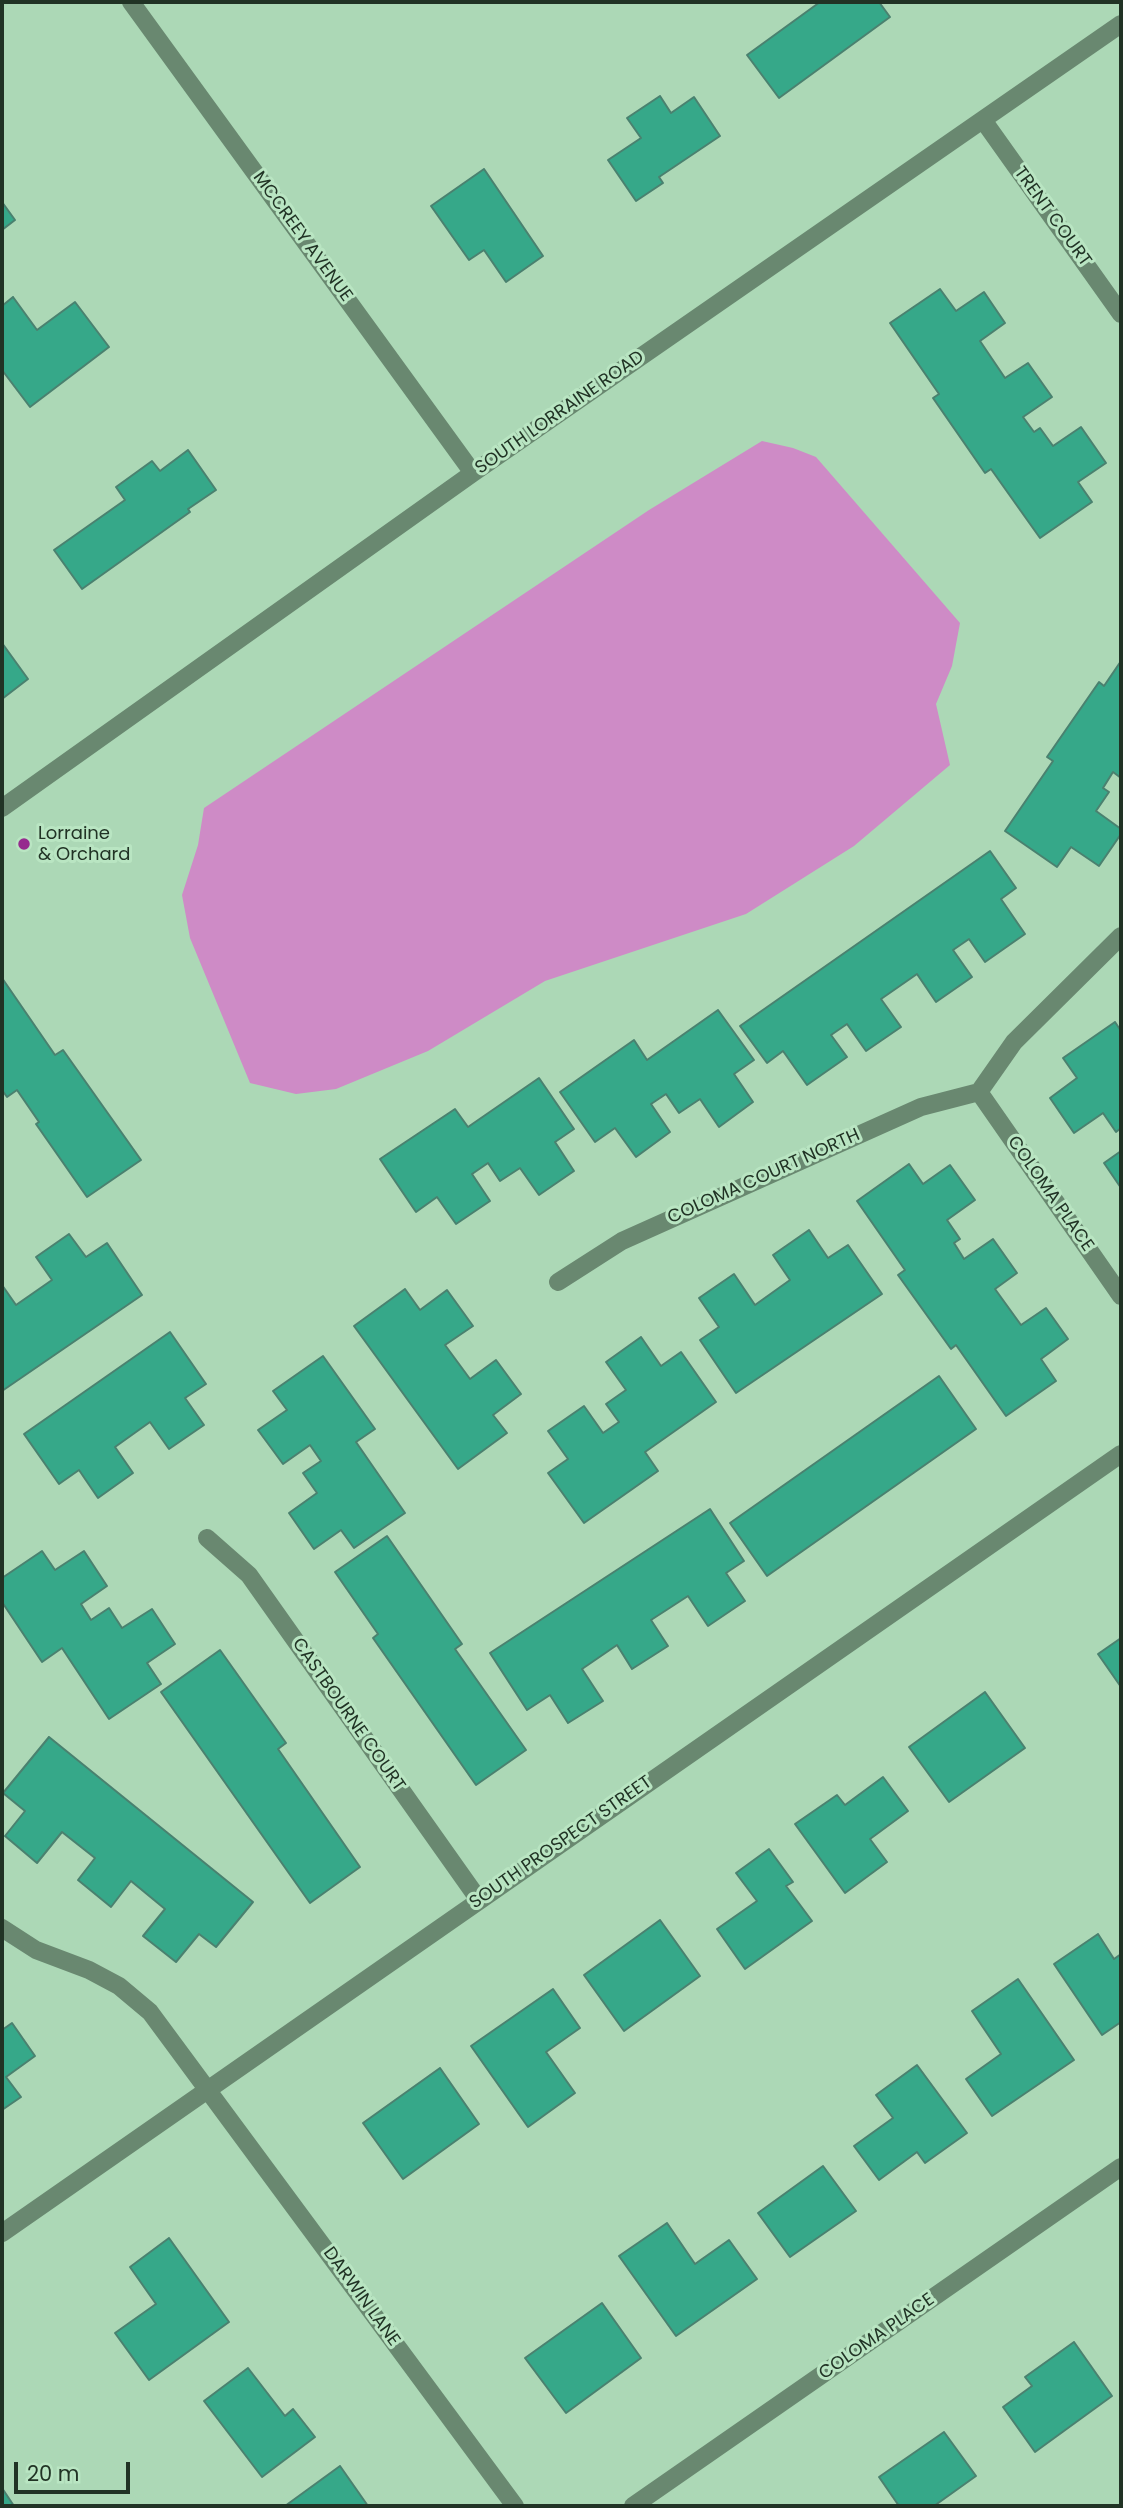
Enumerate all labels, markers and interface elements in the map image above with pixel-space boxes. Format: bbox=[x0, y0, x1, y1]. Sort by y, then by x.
street label: TRENT COURT bbox=[1009, 163, 1095, 271]
street label: MCCREEY AVENUE bbox=[248, 168, 356, 306]
street label: SOUTH LORRAINE ROAD bbox=[472, 347, 648, 479]
place label: Lorraine & Orchard bbox=[38, 823, 130, 866]
marker: Lorraine & Orchard bbox=[16, 836, 32, 852]
street label: COLOMA COURT NORTH bbox=[665, 1125, 863, 1229]
street label: COLOMA PLACE bbox=[1002, 1132, 1098, 1256]
street label: CASTBOURNE COURT bbox=[287, 1634, 409, 1796]
street label: SOUTH PROSPECT STREET bbox=[466, 1772, 656, 1914]
street label: DARWIN LANE bbox=[318, 2243, 404, 2351]
street label: COLOMA PLACE bbox=[815, 2289, 939, 2385]
scale bar bbox=[18, 2448, 133, 2492]
text: 20 m bbox=[27, 2459, 80, 2488]

